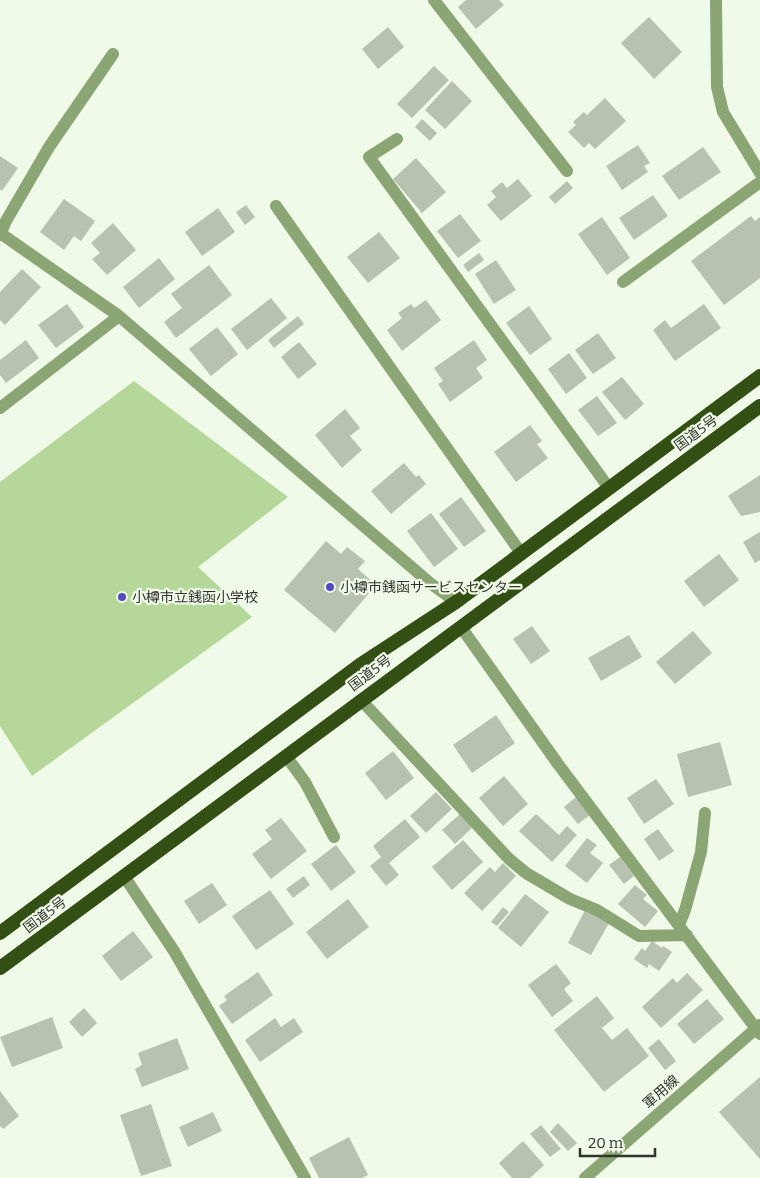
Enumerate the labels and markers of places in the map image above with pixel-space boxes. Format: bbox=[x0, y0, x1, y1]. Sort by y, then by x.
place label: 小樽市銭函サービスセンター bbox=[340, 579, 522, 596]
marker: 小樽市銭函サービスセンター bbox=[324, 581, 336, 593]
place label: 小樽市立銭函小学校 bbox=[132, 589, 258, 606]
marker: 小樽市立銭函小学校 bbox=[116, 591, 128, 603]

